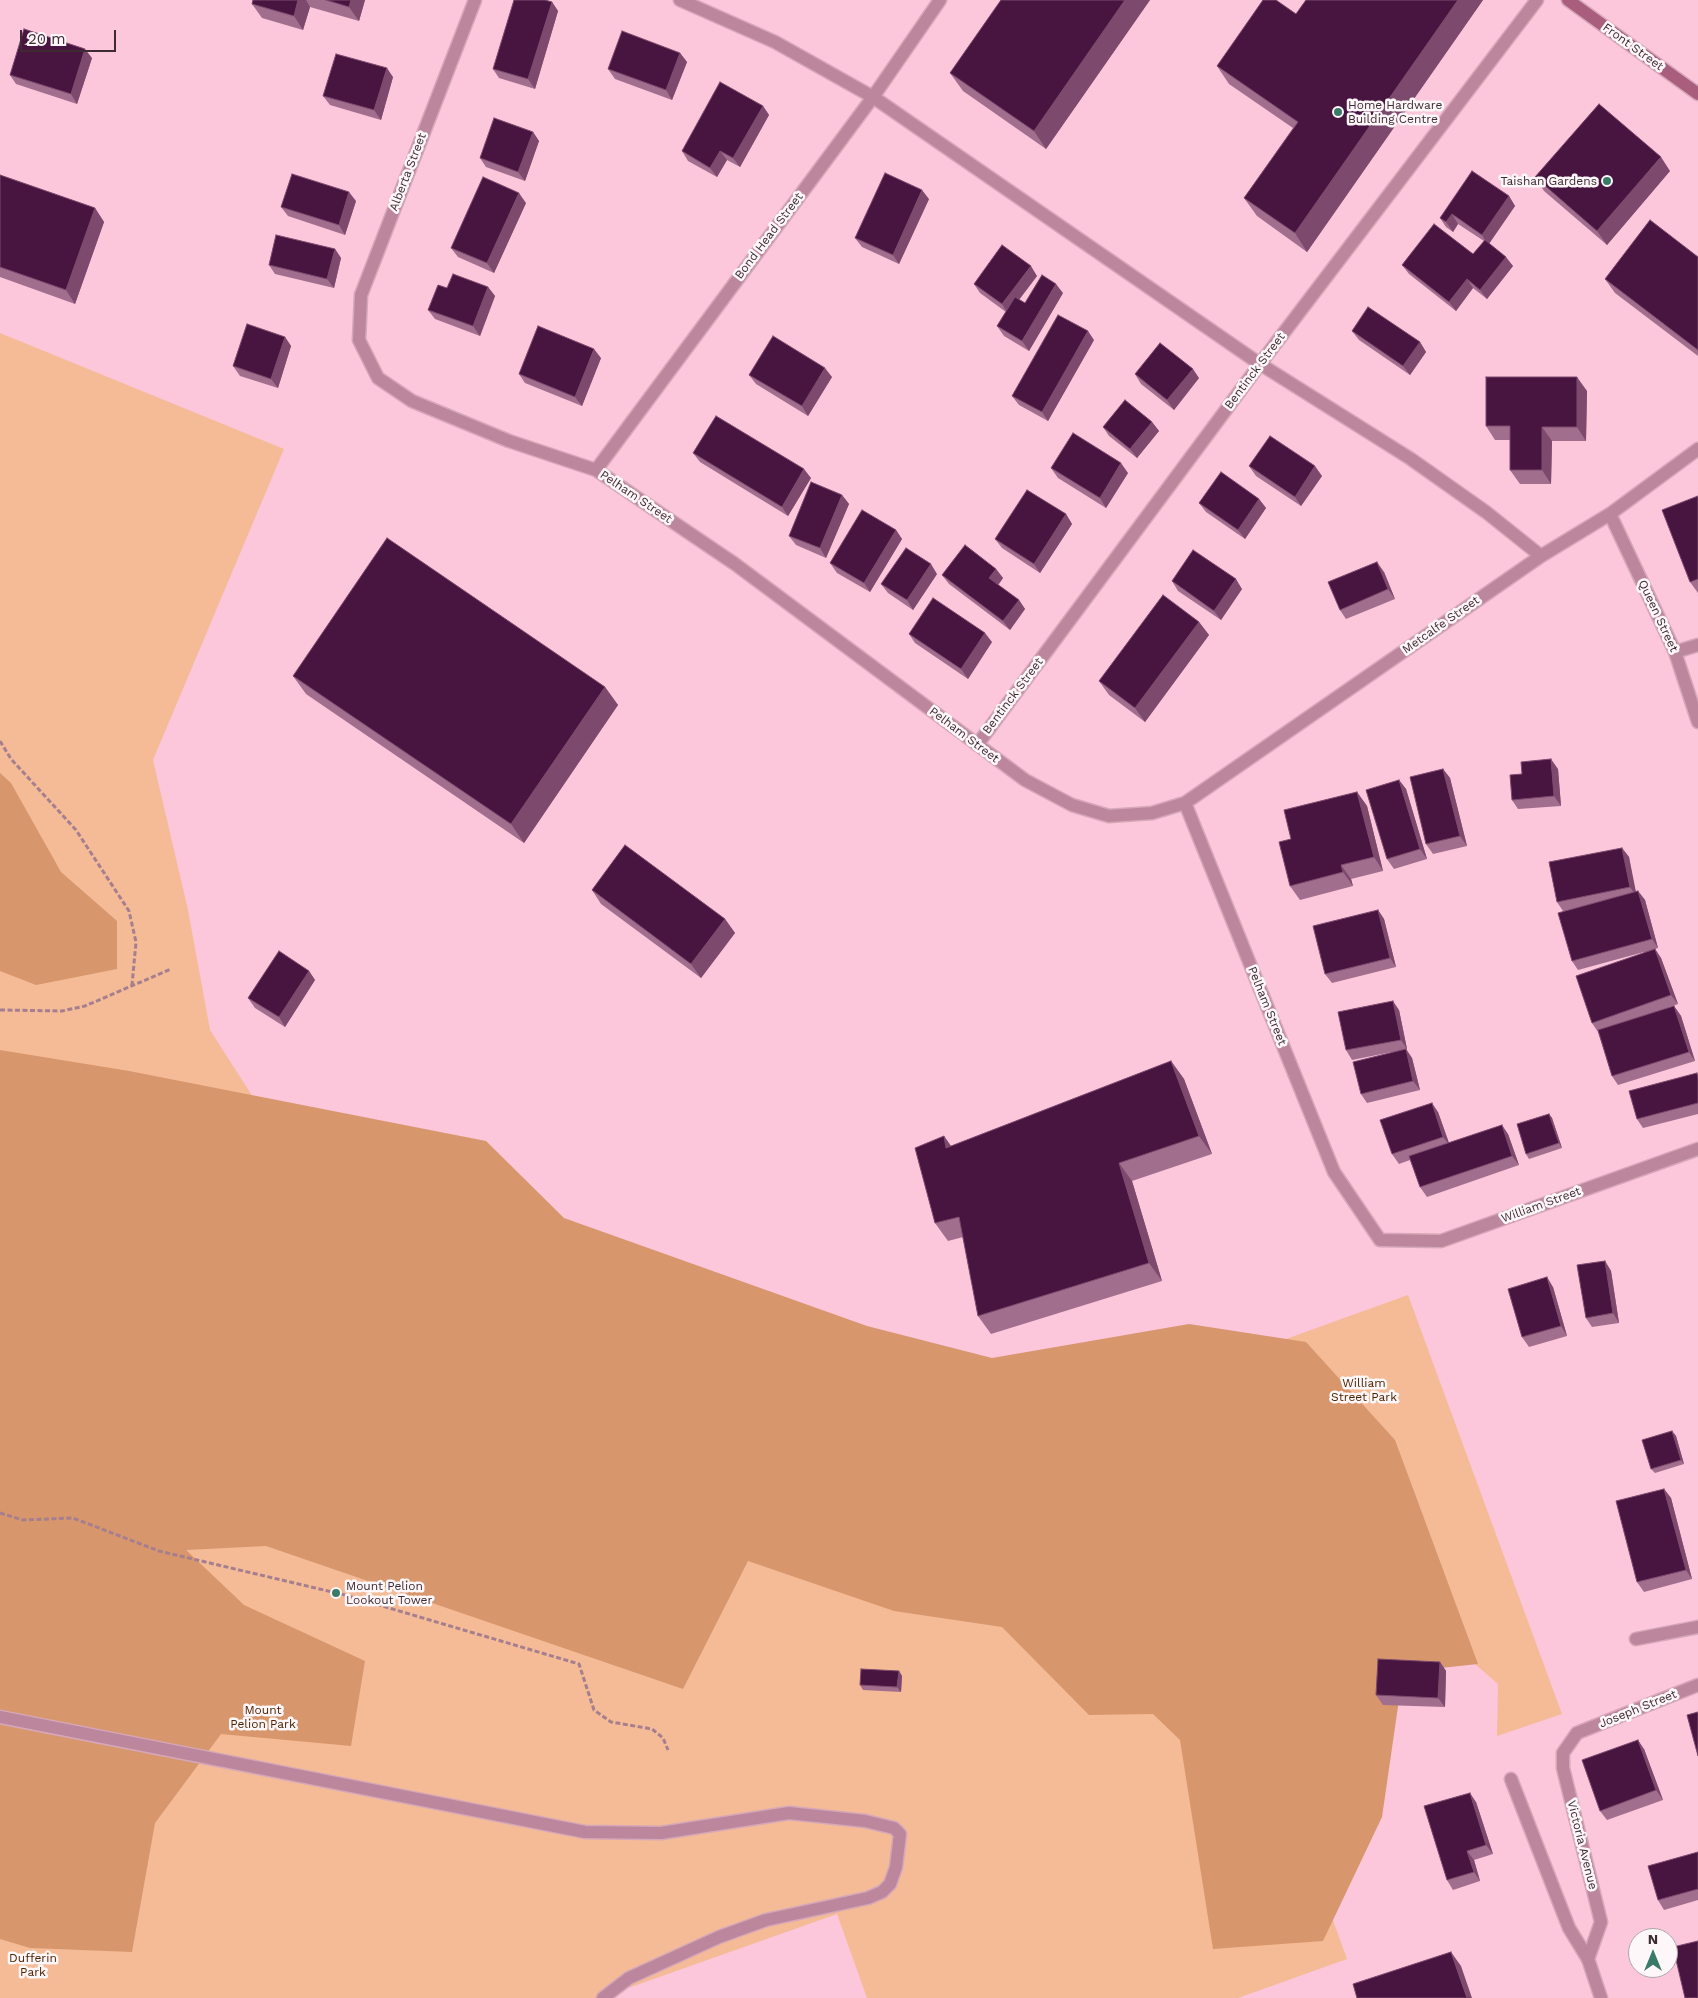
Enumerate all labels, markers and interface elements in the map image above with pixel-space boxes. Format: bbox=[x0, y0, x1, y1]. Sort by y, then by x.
scale bar bbox=[22, 20, 119, 52]
street label: Front Street bbox=[1600, 20, 1666, 74]
text: 20 m bbox=[28, 30, 66, 48]
place label: Home Hardware Building Centre bbox=[1348, 98, 1442, 126]
marker: Home Hardware Building Centre bbox=[1332, 106, 1344, 118]
street label: Alberta Street bbox=[386, 131, 430, 213]
place label: Taishan Gardens bbox=[1501, 174, 1597, 188]
marker: Taishan Gardens bbox=[1601, 175, 1613, 187]
street label: Bond Head Street bbox=[732, 190, 806, 282]
street label: Bentinck Street bbox=[1222, 330, 1288, 412]
street label: Pelham Street bbox=[597, 468, 675, 526]
street label: Queen Street bbox=[1635, 578, 1681, 654]
street label: Metcalfe Street bbox=[1400, 593, 1482, 657]
street label: Bentinck Street bbox=[980, 655, 1046, 737]
street label: Pelham Street bbox=[926, 704, 1002, 766]
street label: Pelham Street bbox=[1245, 965, 1289, 1047]
street label: William Street bbox=[1499, 1184, 1583, 1226]
park label: William Street Park bbox=[1331, 1376, 1397, 1404]
place label: Mount Pelion Lookout Tower bbox=[346, 1579, 432, 1607]
marker: Mount Pelion Lookout Tower bbox=[330, 1587, 342, 1599]
street label: Joseph Street bbox=[1597, 1687, 1679, 1731]
park label: Mount Pelion Park bbox=[230, 1703, 296, 1731]
street label: Victoria Avenue bbox=[1564, 1799, 1600, 1891]
north arrow bbox=[1628, 1928, 1678, 1978]
text: N bbox=[1648, 1931, 1658, 1947]
park label: Dufferin Park bbox=[9, 1951, 57, 1979]

